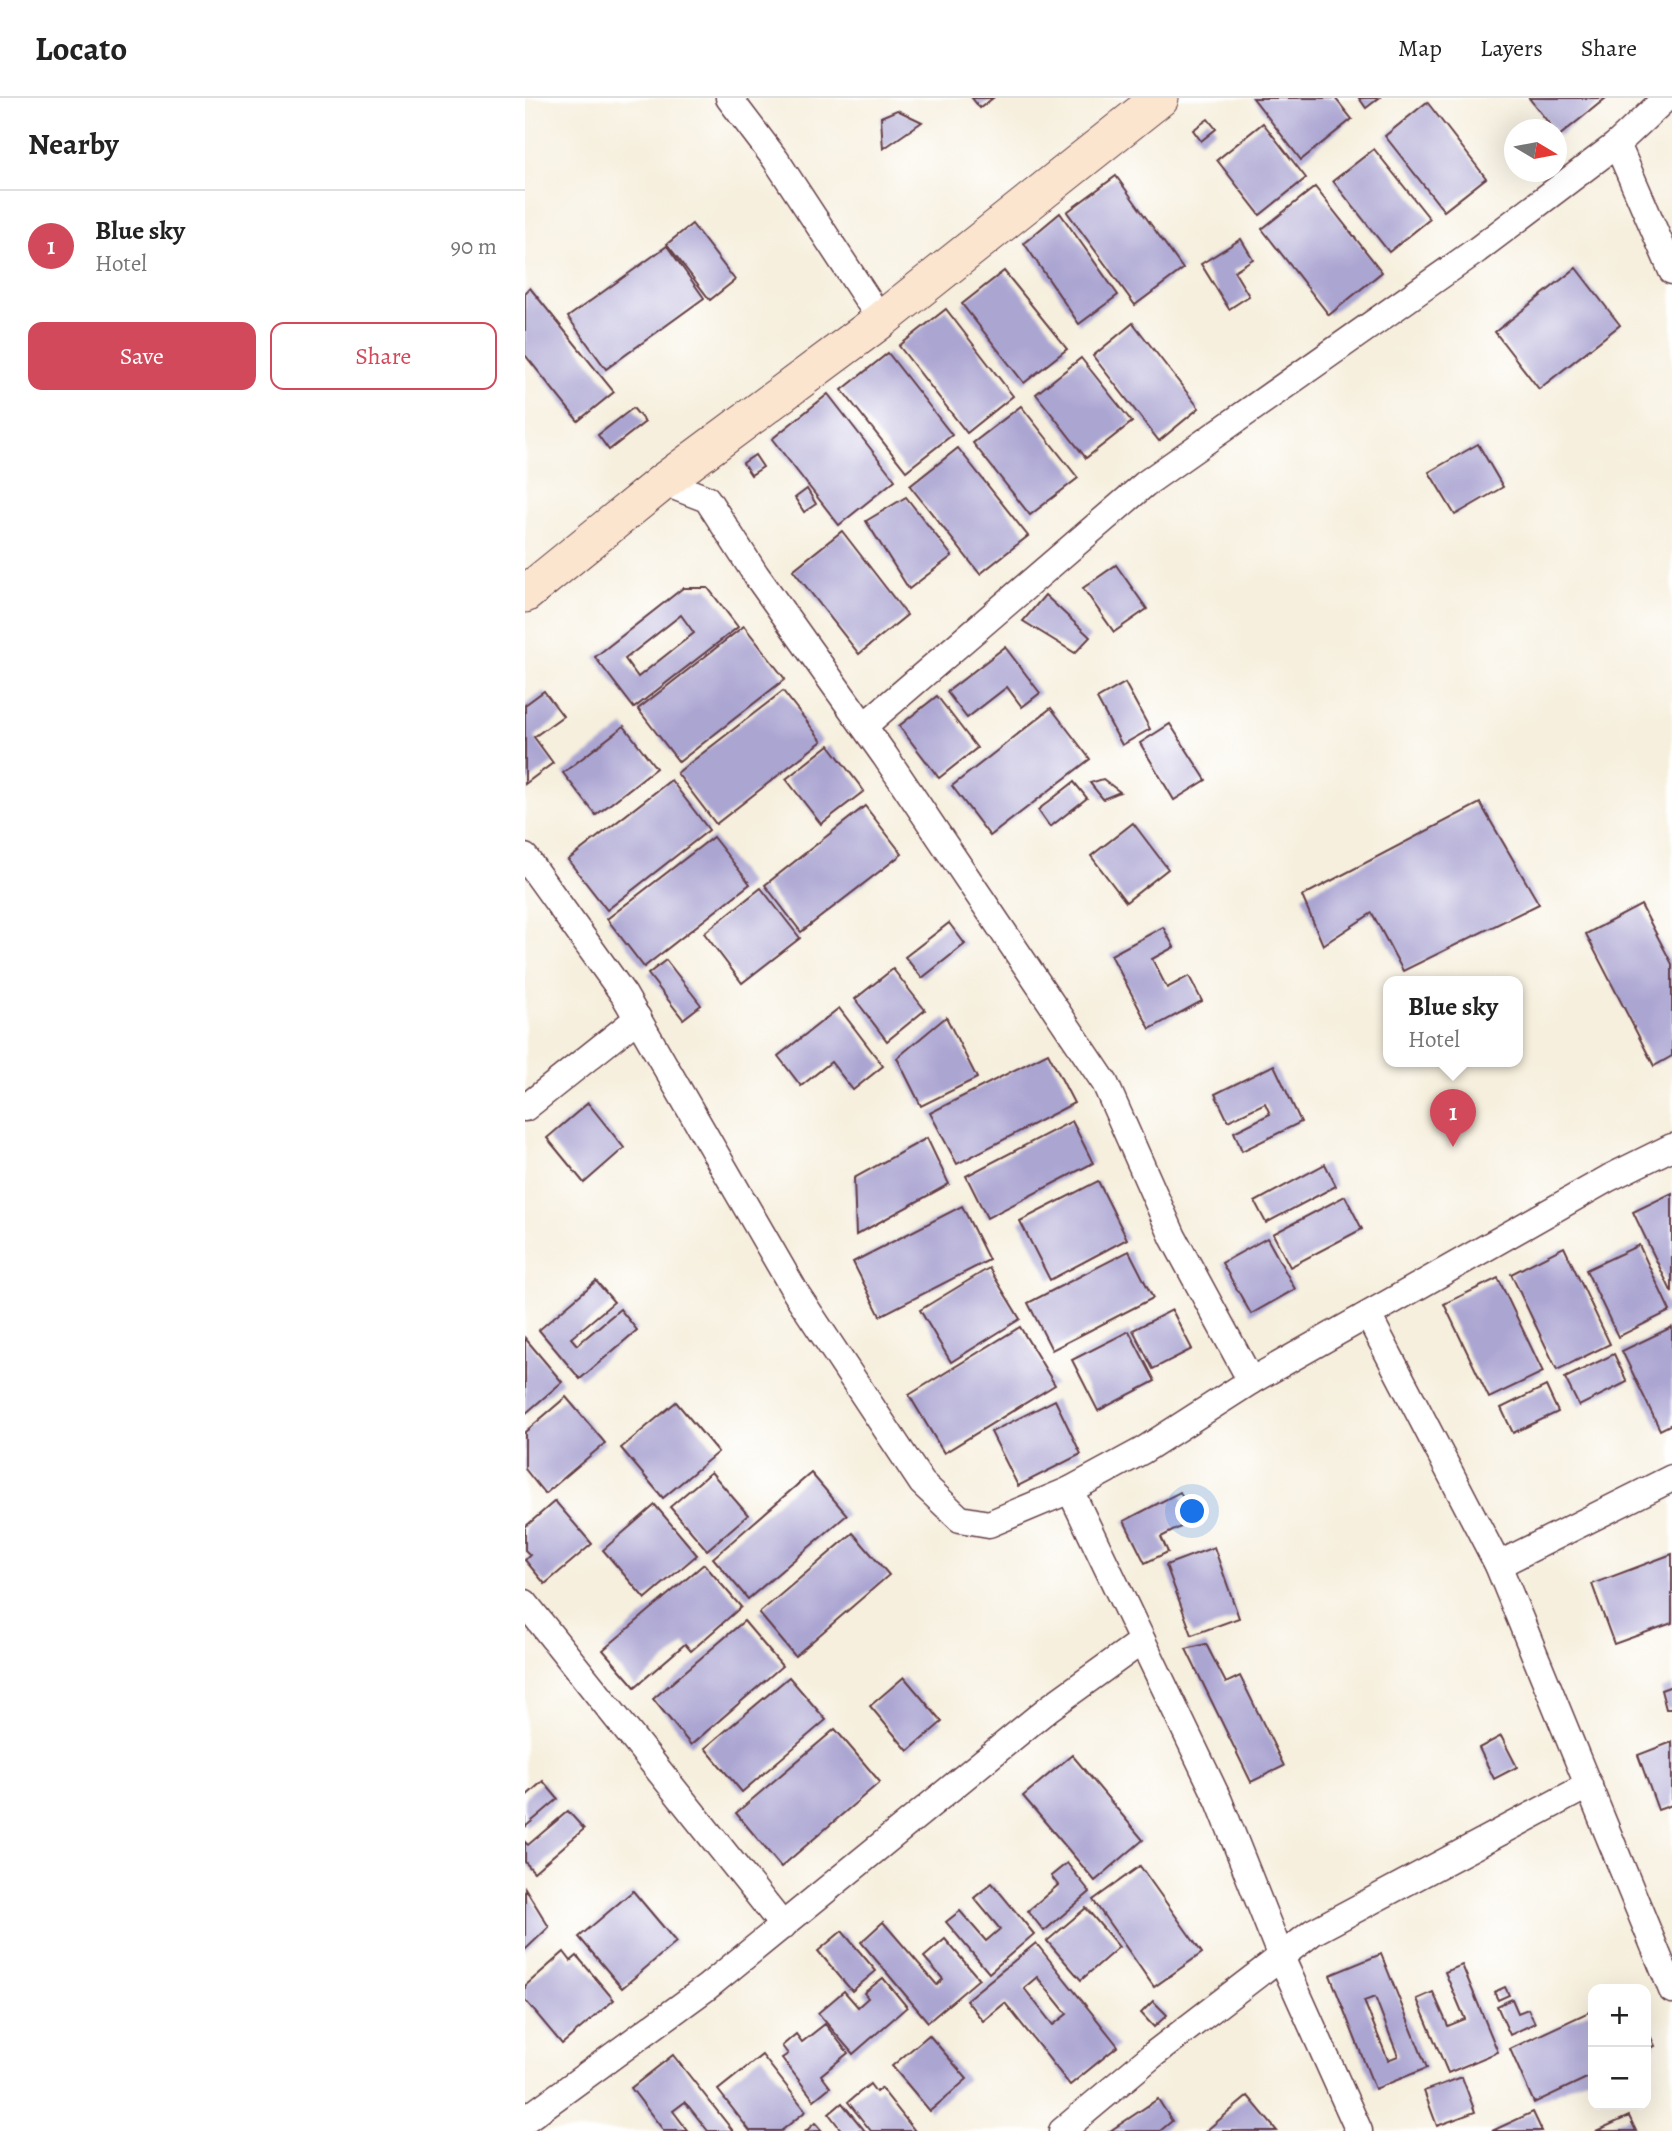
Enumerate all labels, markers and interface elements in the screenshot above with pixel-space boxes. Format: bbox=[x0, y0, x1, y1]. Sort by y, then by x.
text: Locato bbox=[35, 26, 127, 71]
text: Map bbox=[1398, 32, 1442, 64]
text: Layers bbox=[1480, 32, 1543, 64]
text: Share bbox=[1581, 32, 1637, 64]
north arrow bbox=[1504, 119, 1567, 182]
text: Nearby bbox=[28, 124, 119, 164]
text: Blue sky bbox=[95, 213, 185, 248]
text: 1 bbox=[47, 231, 55, 262]
text: 90 m bbox=[451, 231, 497, 262]
text: Hotel bbox=[95, 248, 147, 279]
button: Save bbox=[28, 322, 256, 390]
button: Share bbox=[270, 322, 497, 390]
popup bbox=[1383, 976, 1523, 1067]
text: Blue sky bbox=[1408, 989, 1498, 1024]
text: Hotel bbox=[1408, 1024, 1460, 1055]
pin: 1 bbox=[1430, 1089, 1476, 1147]
your location bbox=[1175, 1494, 1209, 1528]
map controls bbox=[1588, 1984, 1651, 2110]
button: + bbox=[1588, 1984, 1651, 2047]
button: − bbox=[1588, 2047, 1651, 2110]

